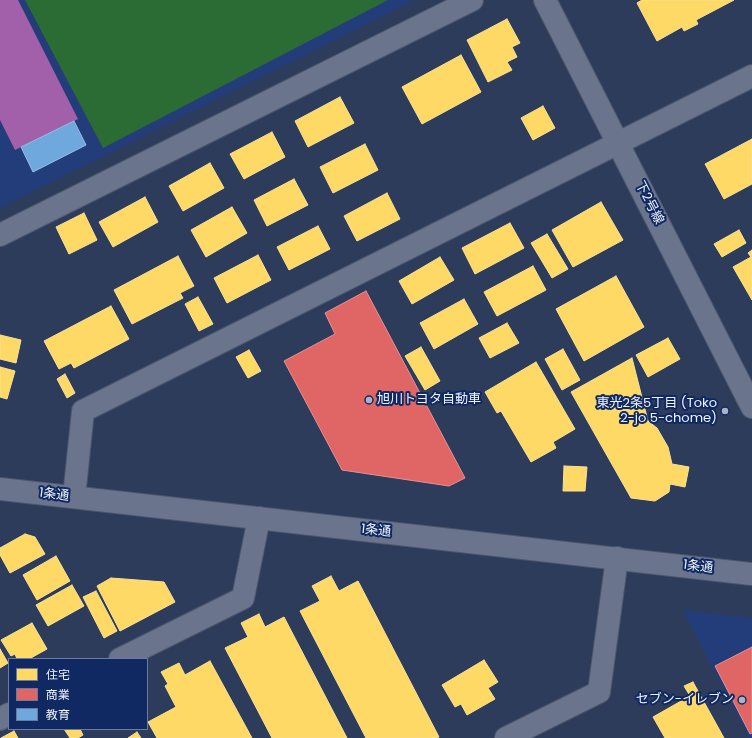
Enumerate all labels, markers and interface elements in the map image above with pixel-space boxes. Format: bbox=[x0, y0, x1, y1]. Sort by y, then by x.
street label: 下2号線 bbox=[632, 179, 666, 227]
place label: 旭川トヨタ自動車 bbox=[377, 392, 481, 408]
marker: 旭川トヨタ自動車 bbox=[364, 395, 374, 405]
place label: 東光2条5丁目 (Toko 2-jo 5-chome) bbox=[597, 396, 717, 427]
marker: 東光2条5丁目 (Toko 2-jo 5-chome) bbox=[720, 406, 730, 416]
street label: 1条通 bbox=[38, 485, 70, 505]
street label: 1条通 bbox=[360, 522, 392, 540]
street label: 1条通 bbox=[682, 557, 714, 577]
legend bbox=[8, 658, 148, 730]
text: 住宅 bbox=[46, 666, 70, 683]
text: 商業 bbox=[46, 686, 70, 703]
place label: セブン-イレブン bbox=[636, 692, 734, 708]
marker: セブン-イレブン bbox=[737, 695, 747, 705]
text: 教育 bbox=[46, 706, 70, 723]

